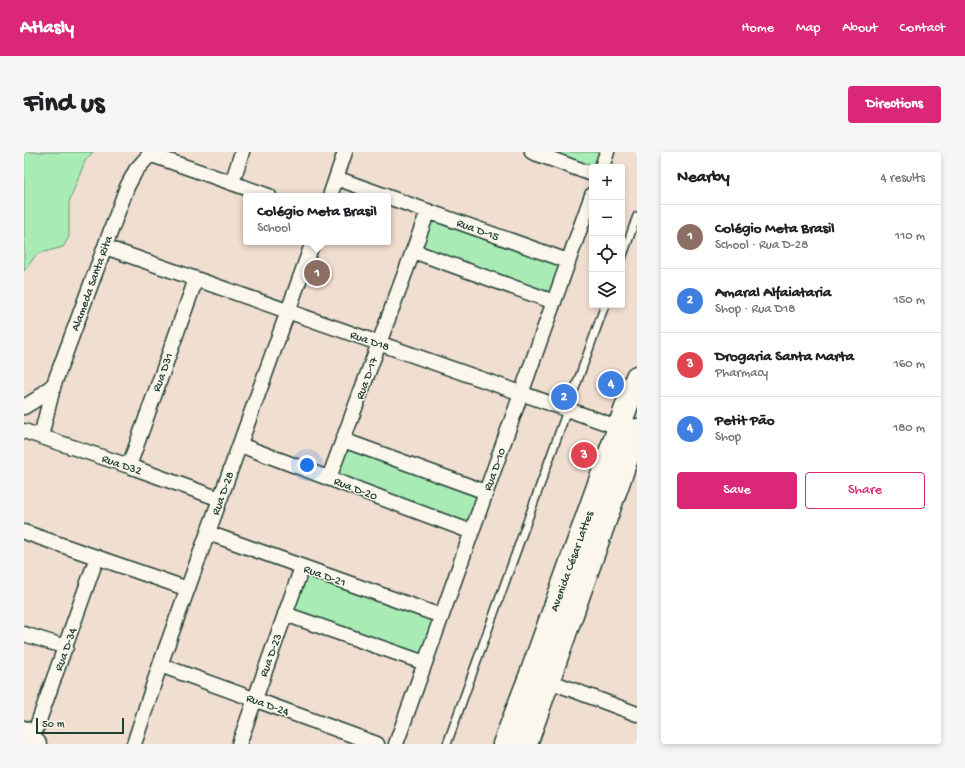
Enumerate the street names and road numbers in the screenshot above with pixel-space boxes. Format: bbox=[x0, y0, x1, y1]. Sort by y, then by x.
street label: Rua D-15 bbox=[454, 217, 500, 245]
street label: Alameda Santa Rita bbox=[69, 234, 117, 333]
street label: Rua D18 bbox=[348, 329, 391, 355]
street label: Rua D31 bbox=[150, 351, 177, 394]
street label: Rua D-17 bbox=[354, 355, 382, 402]
street label: Rua D-10 bbox=[482, 446, 510, 493]
street label: Rua D32 bbox=[100, 453, 143, 479]
street label: Rua D-28 bbox=[210, 470, 238, 517]
street label: Rua D-20 bbox=[331, 475, 379, 505]
street label: Avenida César Lattes bbox=[548, 509, 598, 614]
street label: Rua D-21 bbox=[301, 563, 347, 591]
street label: Rua D-34 bbox=[53, 626, 81, 673]
street label: Rua D-23 bbox=[258, 632, 286, 679]
street label: Rua D-24 bbox=[244, 692, 291, 720]

